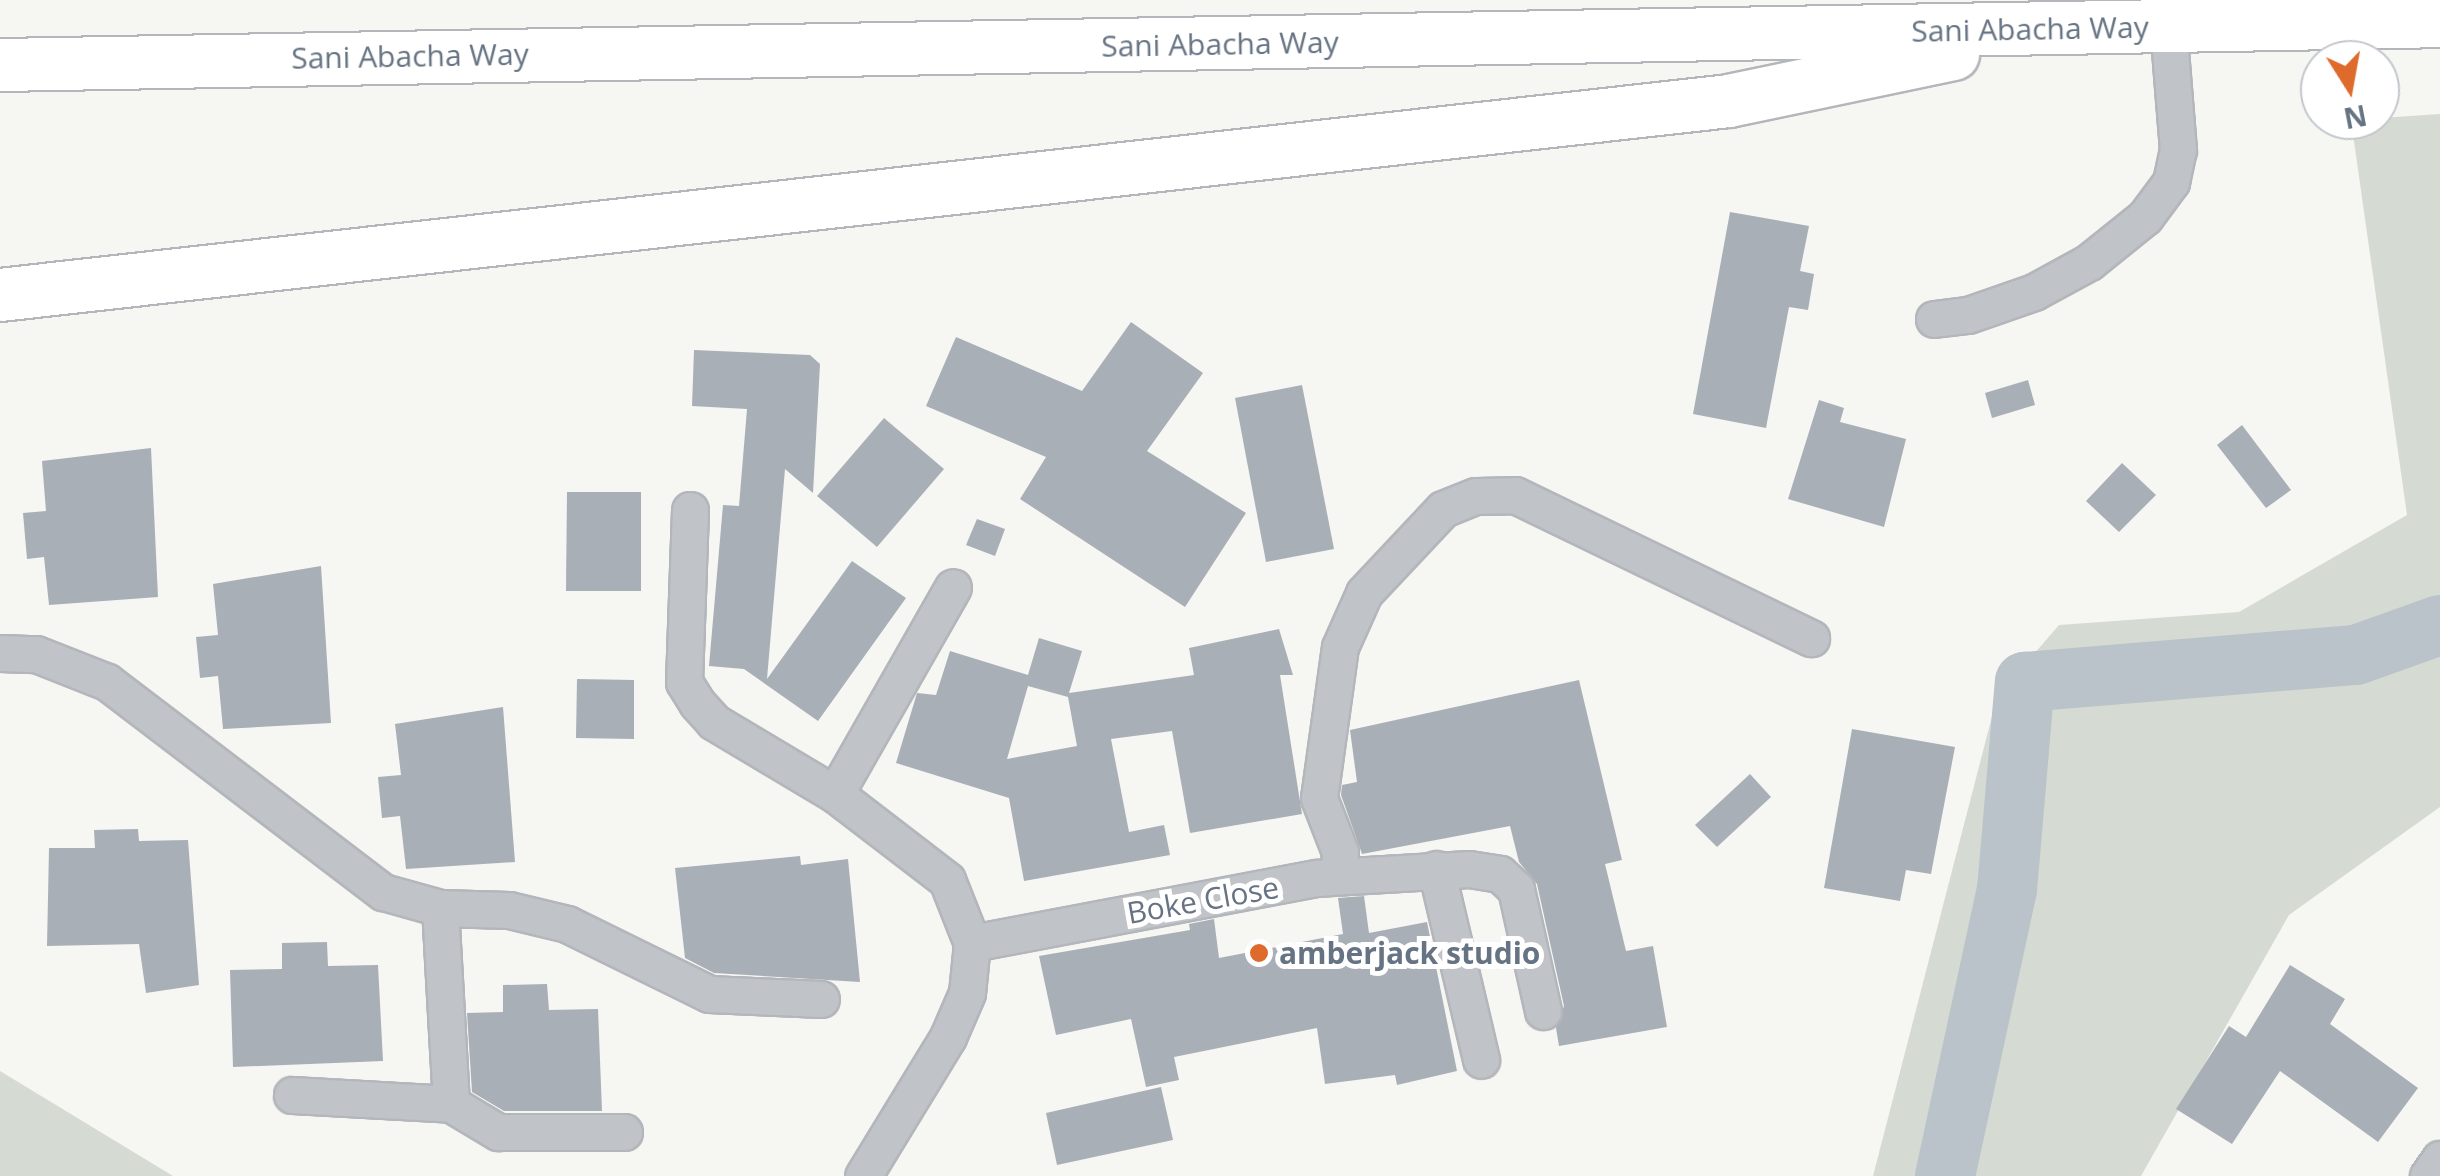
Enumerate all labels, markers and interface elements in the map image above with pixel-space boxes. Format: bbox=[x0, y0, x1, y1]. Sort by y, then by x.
street label: Sani Abacha Way bbox=[1911, 9, 2149, 49]
street label: Sani Abacha Way bbox=[1101, 24, 1339, 64]
street label: Sani Abacha Way bbox=[291, 36, 529, 76]
north arrow bbox=[2300, 40, 2400, 140]
text: N bbox=[2341, 97, 2370, 138]
street label: Boke Close bbox=[1124, 869, 1282, 931]
place label: amberjack studio bbox=[1279, 935, 1540, 971]
marker: amberjack studio bbox=[1248, 942, 1270, 964]

